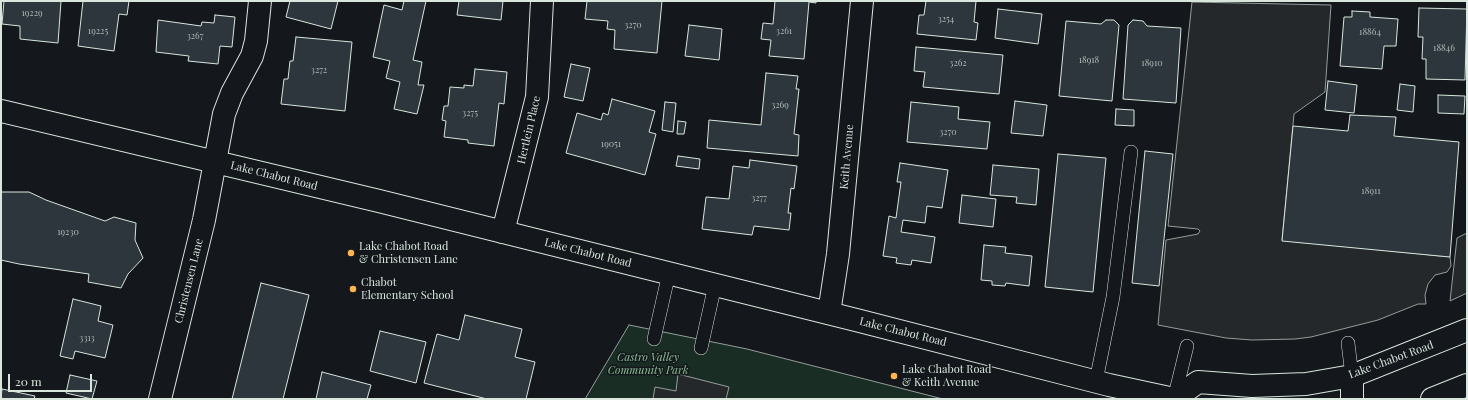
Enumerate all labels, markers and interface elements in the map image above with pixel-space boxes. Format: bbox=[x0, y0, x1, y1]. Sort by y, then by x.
house number: 19229 bbox=[21, 8, 43, 18]
house number: 3254 bbox=[938, 14, 954, 24]
house number: 3270 bbox=[624, 20, 642, 30]
house number: 19225 bbox=[88, 26, 108, 36]
house number: 3261 bbox=[776, 26, 792, 36]
house number: 18864 bbox=[1359, 27, 1381, 37]
house number: 3267 bbox=[187, 31, 203, 41]
house number: 18846 bbox=[1433, 43, 1455, 53]
house number: 18918 bbox=[1079, 55, 1099, 65]
house number: 3262 bbox=[949, 58, 967, 68]
house number: 18910 bbox=[1141, 58, 1163, 68]
house number: 3272 bbox=[311, 65, 327, 75]
street label: Hertlein Place bbox=[515, 95, 543, 165]
house number: 3269 bbox=[771, 100, 789, 110]
house number: 3275 bbox=[462, 108, 478, 118]
street label: Keith Avenue bbox=[838, 124, 856, 190]
house number: 3270 bbox=[939, 127, 957, 137]
house number: 19051 bbox=[601, 139, 621, 149]
street label: Lake Chabot Road bbox=[229, 159, 319, 193]
house number: 18911 bbox=[1361, 186, 1381, 196]
house number: 3277 bbox=[751, 193, 767, 203]
house number: 19230 bbox=[57, 227, 79, 237]
street label: Lake Chabot Road bbox=[543, 236, 633, 270]
street label: Christensen Lane bbox=[172, 237, 206, 325]
place label: Lake Chabot Road & Christensen Lane bbox=[359, 240, 458, 266]
marker: Lake Chabot Road & Christensen Lane bbox=[346, 248, 356, 258]
place label: Chabot Elementary School bbox=[361, 276, 454, 302]
marker: Chabot Elementary School bbox=[348, 284, 358, 294]
street label: Lake Chabot Road bbox=[858, 315, 948, 349]
house number: 3313 bbox=[79, 333, 95, 343]
street label: Lake Chabot Road bbox=[1347, 339, 1435, 381]
park label: Castro Valley Community Park bbox=[608, 351, 688, 377]
place label: Lake Chabot Road & Keith Avenue bbox=[902, 363, 991, 389]
scale bar bbox=[10, 366, 94, 392]
marker: Lake Chabot Road & Keith Avenue bbox=[889, 371, 899, 381]
text: 20 m bbox=[15, 373, 42, 389]

